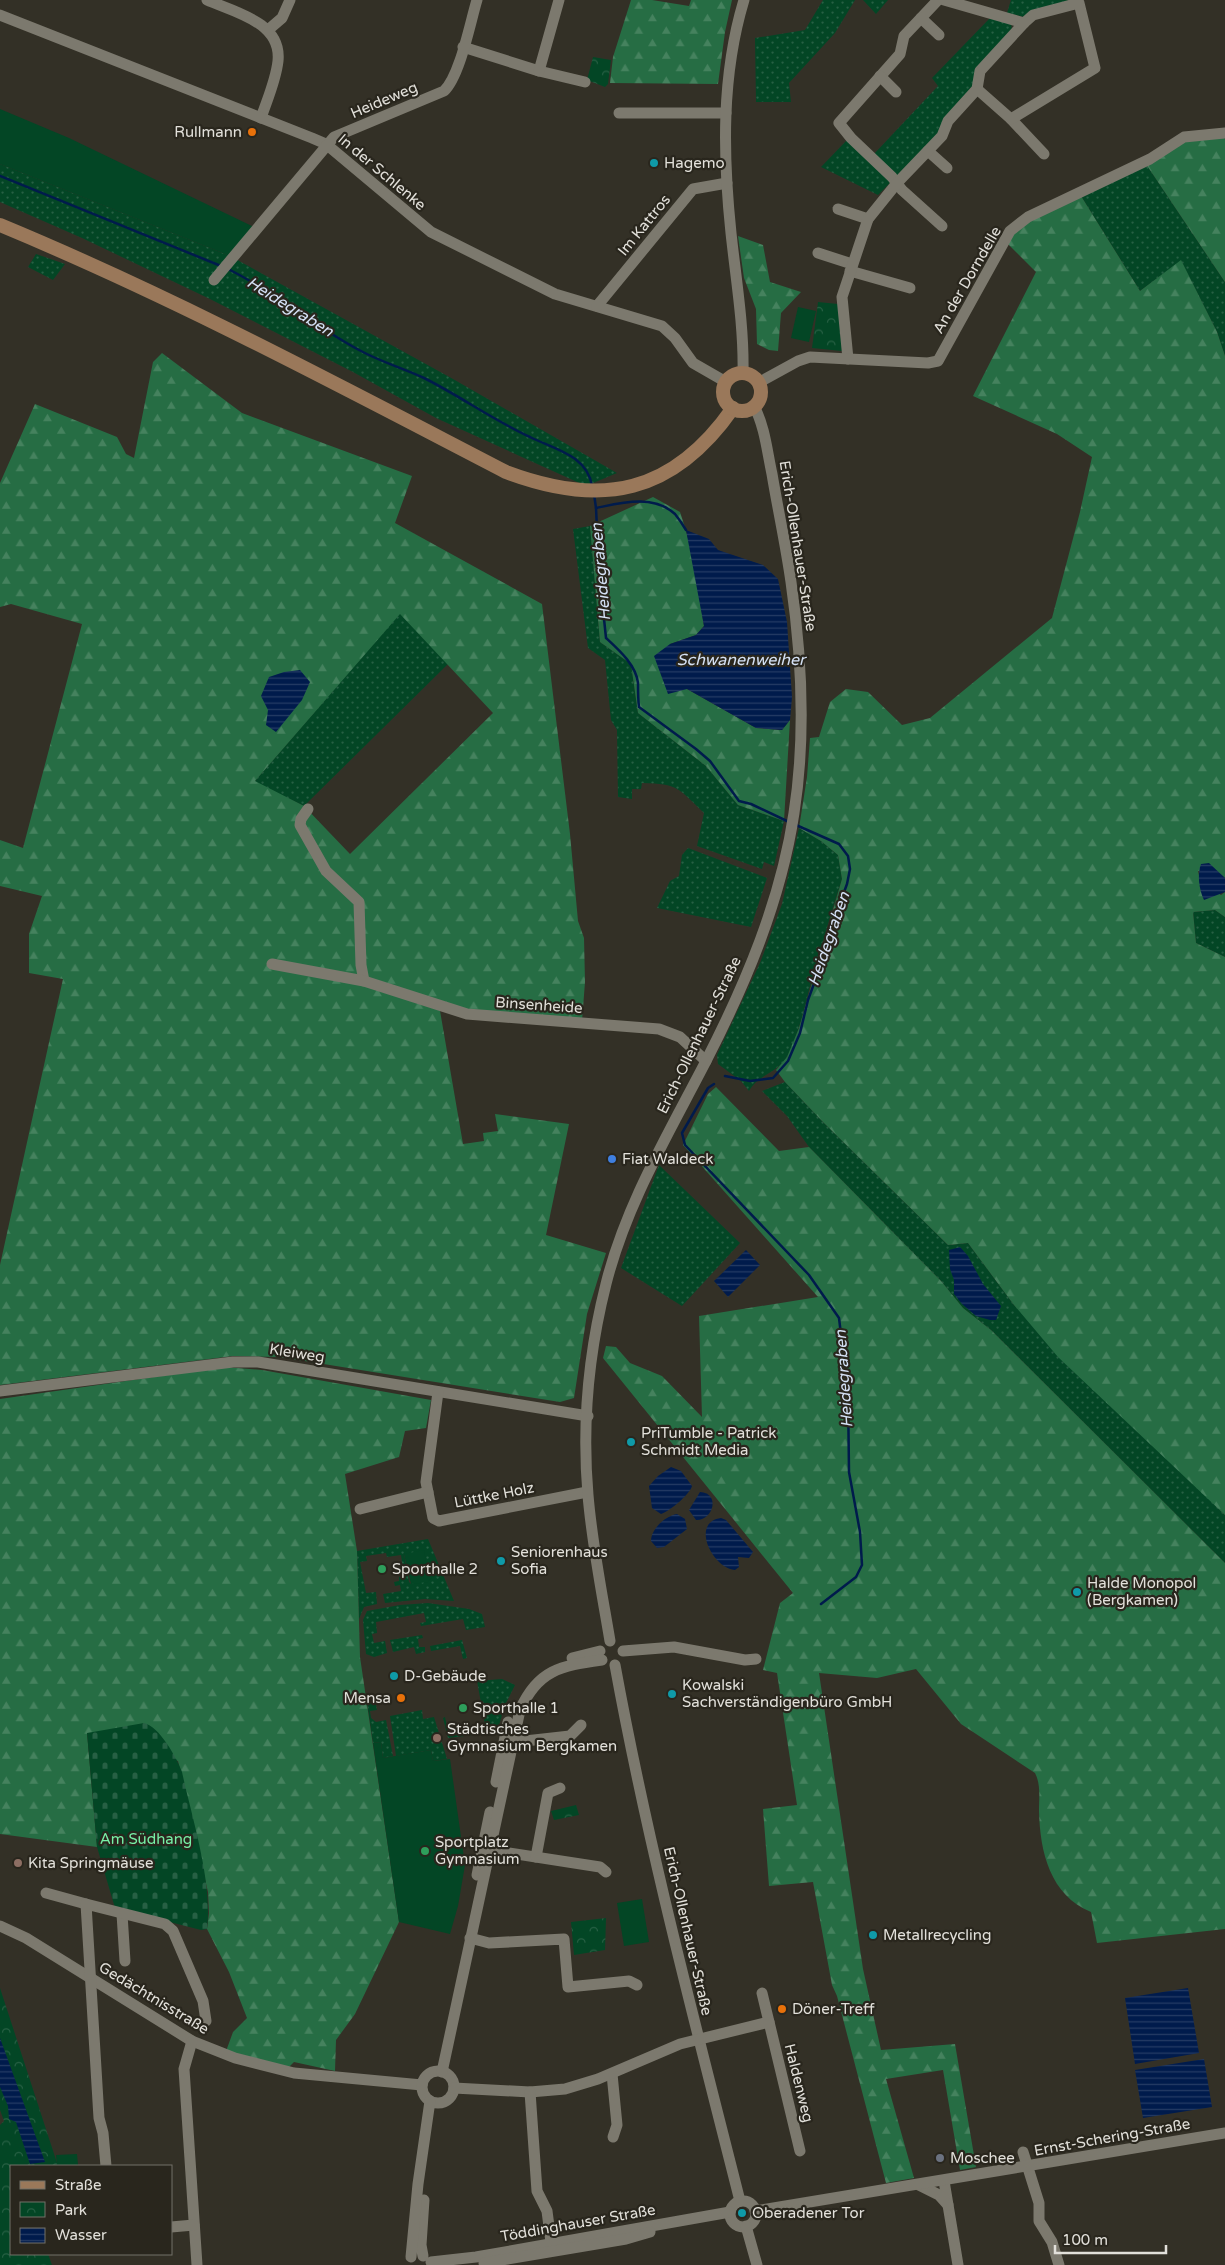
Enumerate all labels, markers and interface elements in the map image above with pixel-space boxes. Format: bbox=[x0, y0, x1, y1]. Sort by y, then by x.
street label: Heideweg bbox=[348, 78, 420, 122]
place label: Rullmann bbox=[174, 123, 242, 141]
marker: Rullmann bbox=[246, 126, 258, 138]
street label: In der Schlenke bbox=[334, 130, 430, 214]
place label: Hagemo bbox=[664, 154, 725, 172]
marker: Hagemo bbox=[648, 157, 660, 169]
street label: Im Kattros bbox=[614, 191, 674, 259]
street label: An der Dorndelle bbox=[929, 223, 1005, 337]
water label: Heidegraben bbox=[243, 273, 338, 342]
street label: Erich-Ollenhauer-Straße bbox=[776, 459, 820, 633]
water label: Heidegraben bbox=[587, 521, 615, 622]
water label: Schwanenweiher bbox=[677, 650, 807, 670]
water label: Heidegraben bbox=[804, 888, 855, 989]
street label: Erich-Ollenhauer-Straße bbox=[653, 954, 745, 1116]
street label: Binsenheide bbox=[495, 993, 583, 1017]
place label: Fiat Waldeck bbox=[622, 1150, 713, 1168]
marker: Fiat Waldeck bbox=[606, 1153, 618, 1165]
water label: Heidegraben bbox=[831, 1328, 857, 1429]
street label: Kleiweg bbox=[268, 1340, 326, 1366]
place label: PriTumble - Patrick Schmidt Media bbox=[641, 1424, 776, 1459]
marker: PriTumble - Patrick Schmidt Media bbox=[625, 1436, 637, 1448]
street label: Lüttke Holz bbox=[452, 1478, 536, 1512]
place label: Seniorenhaus Sofia bbox=[511, 1543, 608, 1578]
marker: Seniorenhaus Sofia bbox=[495, 1555, 507, 1567]
place label: Sporthalle 2 bbox=[392, 1560, 478, 1578]
marker: Sporthalle 2 bbox=[376, 1563, 388, 1575]
place label: Halde Monopol (Bergkamen) bbox=[1087, 1574, 1196, 1609]
marker: Halde Monopol (Bergkamen) bbox=[1071, 1586, 1083, 1598]
place label: D-Gebäude bbox=[404, 1667, 486, 1685]
marker: D-Gebäude bbox=[388, 1670, 400, 1682]
place label: Kowalski Sachverständigenbüro GmbH bbox=[682, 1676, 892, 1711]
marker: Kowalski Sachverständigenbüro GmbH bbox=[666, 1688, 678, 1700]
place label: Mensa bbox=[343, 1689, 391, 1707]
marker: Mensa bbox=[395, 1692, 407, 1704]
place label: Sporthalle 1 bbox=[473, 1699, 559, 1717]
marker: Sporthalle 1 bbox=[457, 1702, 469, 1714]
place label: Städtisches Gymnasium Bergkamen bbox=[447, 1720, 617, 1755]
marker: Städtisches Gymnasium Bergkamen bbox=[431, 1732, 443, 1744]
park label: Am Südhang bbox=[100, 1830, 192, 1848]
place label: Sportplatz Gymnasium bbox=[435, 1833, 520, 1868]
marker: Sportplatz Gymnasium bbox=[419, 1845, 431, 1857]
street label: Erich-Ollenhauer-Straße bbox=[660, 1845, 716, 2017]
place label: Kita Springmäuse bbox=[28, 1854, 153, 1872]
marker: Kita Springmäuse bbox=[12, 1857, 24, 1869]
place label: Metallrecycling bbox=[883, 1926, 991, 1944]
marker: Metallrecycling bbox=[867, 1929, 879, 1941]
street label: Gedächtnisstraße bbox=[96, 1958, 212, 2038]
place label: Döner-Treff bbox=[792, 2000, 875, 2018]
marker: Döner-Treff bbox=[776, 2003, 788, 2015]
street label: Haldenweg bbox=[781, 2042, 817, 2124]
street label: Ernst-Schering-Straße bbox=[1033, 2114, 1191, 2160]
place label: Moschee bbox=[950, 2149, 1015, 2167]
marker: Moschee bbox=[934, 2152, 946, 2164]
legend bbox=[10, 2165, 172, 2255]
text: Straße bbox=[55, 2176, 101, 2194]
text: Park bbox=[55, 2201, 87, 2219]
street label: Töddinghauser Straße bbox=[499, 2201, 657, 2245]
place label: Oberadener Tor bbox=[752, 2204, 865, 2222]
marker: Oberadener Tor bbox=[736, 2207, 748, 2219]
scale bar bbox=[1055, 2222, 1166, 2254]
text: Wasser bbox=[55, 2226, 107, 2244]
text: 100 m bbox=[1062, 2231, 1108, 2249]

